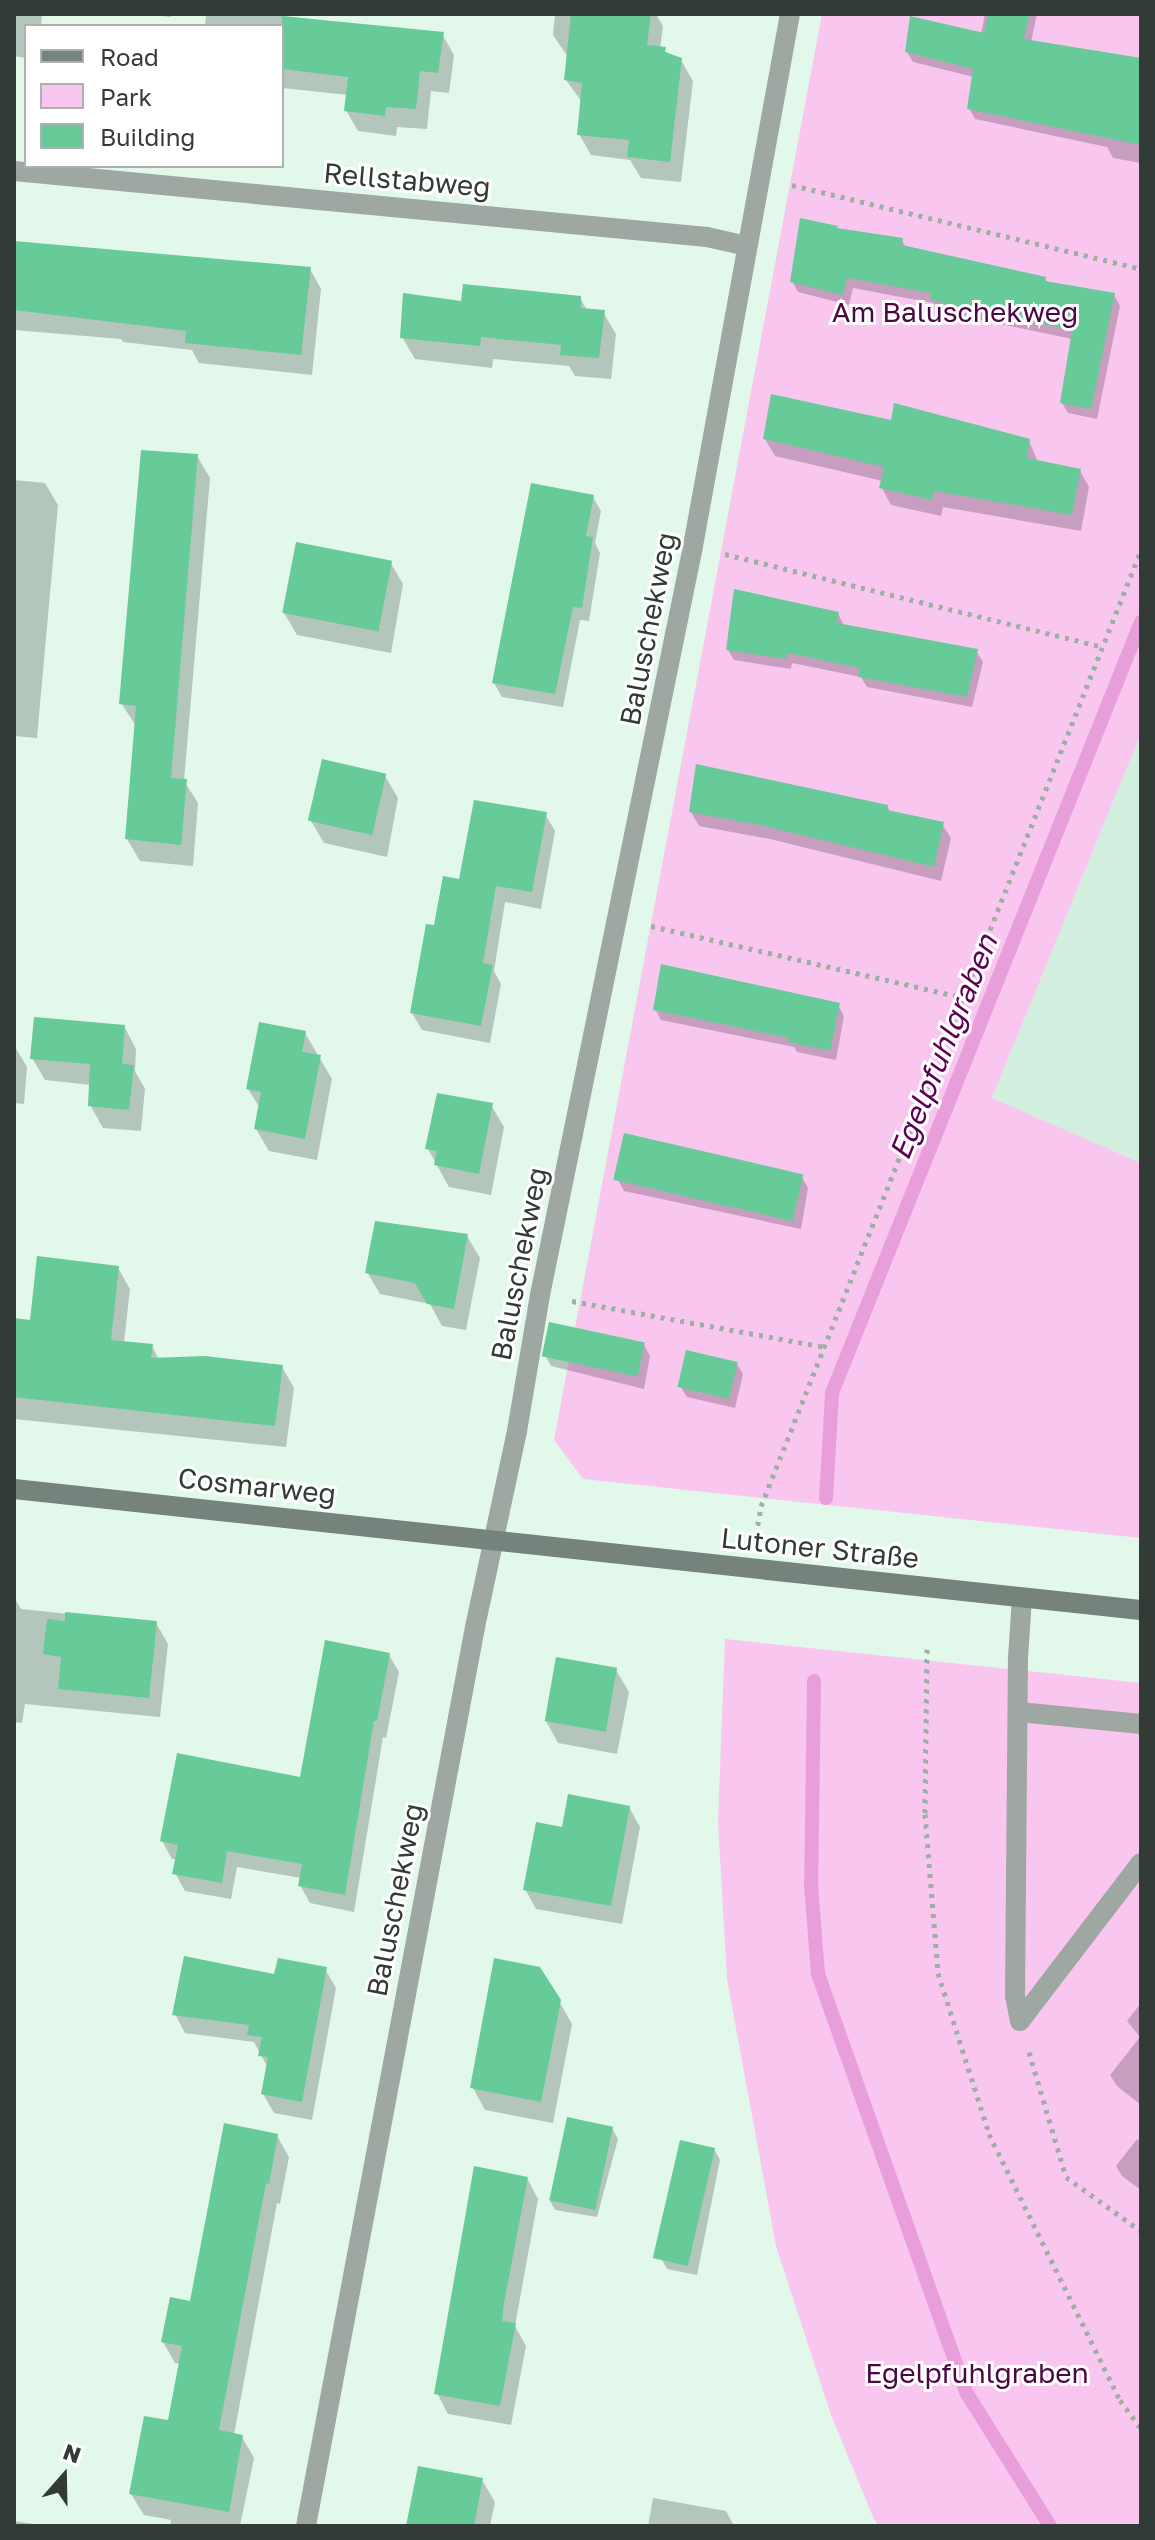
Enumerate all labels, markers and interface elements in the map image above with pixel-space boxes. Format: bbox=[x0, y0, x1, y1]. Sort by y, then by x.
legend bbox=[24, 24, 284, 168]
text: Road bbox=[100, 42, 159, 71]
text: Park bbox=[100, 82, 152, 111]
text: Building bbox=[100, 122, 195, 151]
street label: Rellstabweg bbox=[322, 156, 492, 204]
park label: Am Baluschekweg bbox=[832, 295, 1078, 329]
street label: Baluschekweg bbox=[613, 530, 683, 728]
water label: Egelpfuhlgraben bbox=[881, 929, 1005, 1165]
street label: Baluschekweg bbox=[484, 1165, 554, 1363]
street label: Cosmarweg bbox=[176, 1461, 338, 1511]
street label: Lutoner Straße bbox=[719, 1521, 921, 1575]
street label: Baluschekweg bbox=[360, 1801, 430, 1999]
park label: Egelpfuhlgraben bbox=[865, 2356, 1089, 2390]
north arrow bbox=[24, 2436, 104, 2516]
text: N bbox=[60, 2437, 85, 2469]

